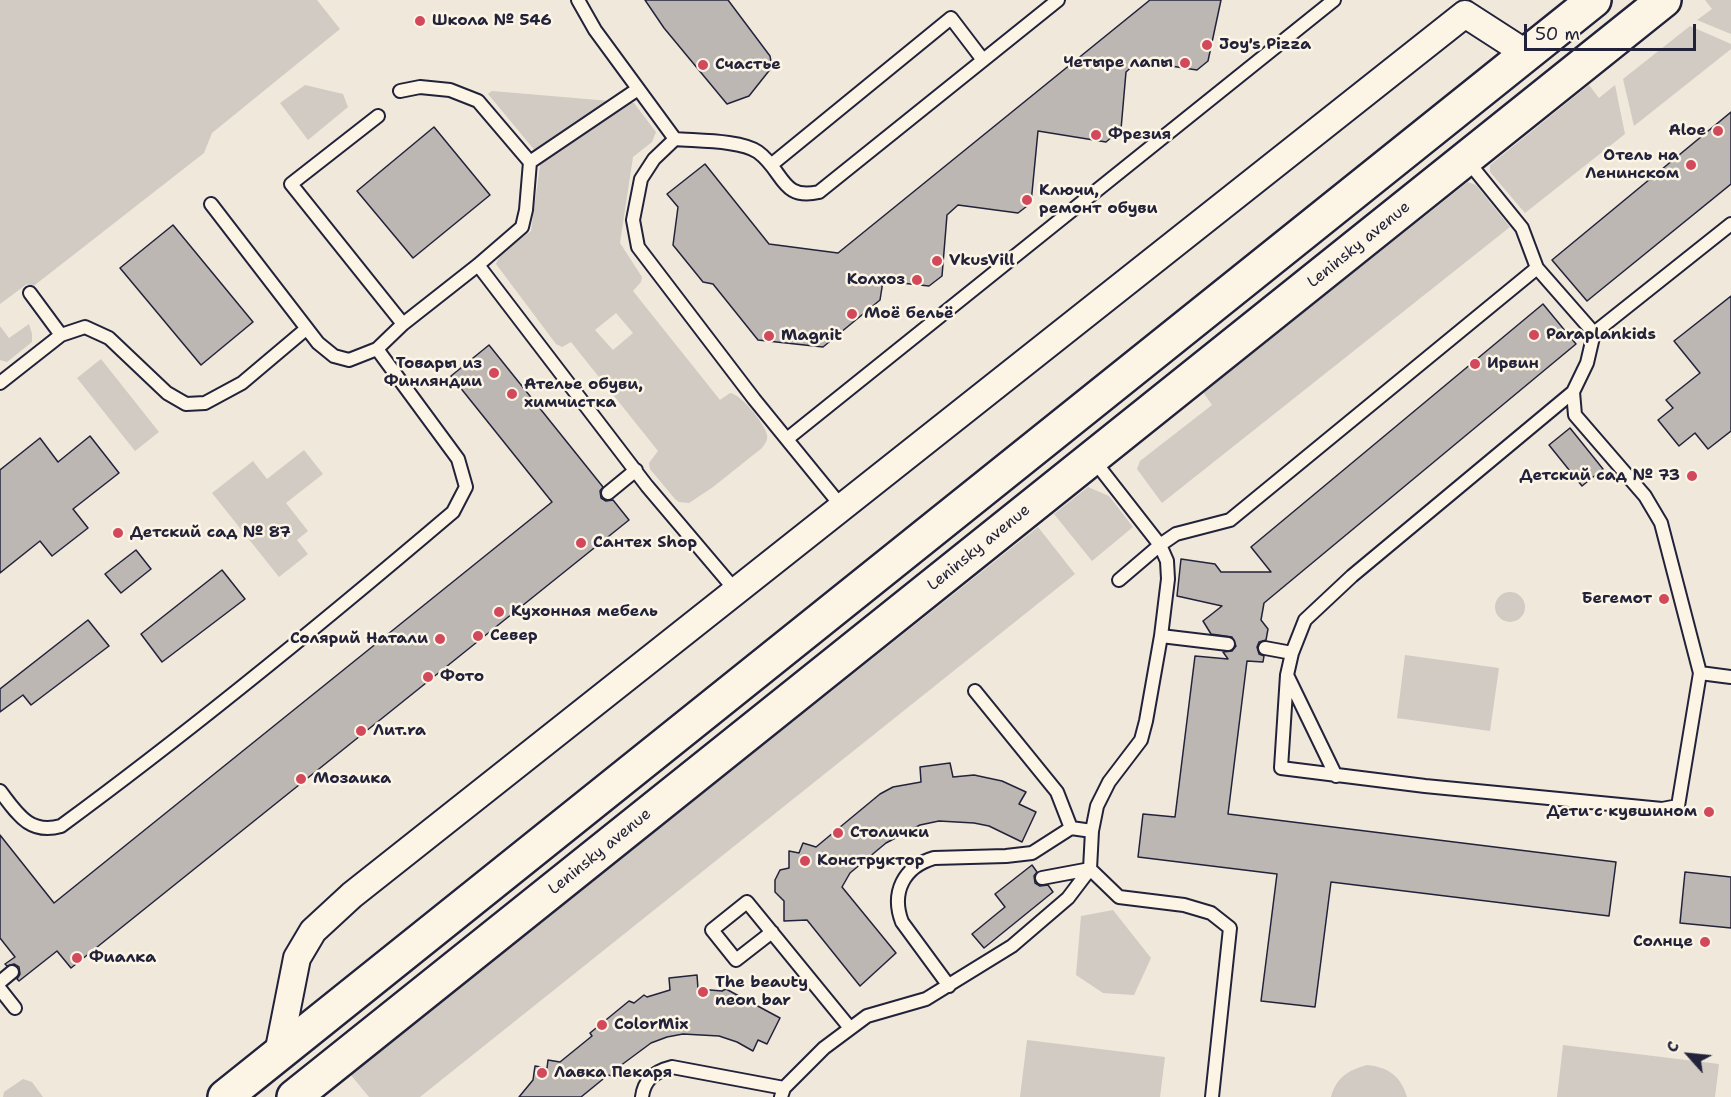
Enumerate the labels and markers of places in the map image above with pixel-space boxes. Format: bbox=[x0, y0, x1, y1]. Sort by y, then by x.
place label: Школа № 546 bbox=[432, 11, 552, 31]
marker: Школа № 546 bbox=[413, 14, 427, 28]
place label: Joy's Pizza bbox=[1219, 35, 1311, 55]
marker: Joy's Pizza bbox=[1200, 38, 1214, 52]
place label: Четыре лапы bbox=[1063, 53, 1173, 73]
place label: Счастье bbox=[715, 55, 781, 75]
marker: Четыре лапы bbox=[1178, 56, 1192, 70]
marker: Счастье bbox=[696, 58, 710, 72]
place label: Aloe bbox=[1668, 121, 1706, 141]
marker: Aloe bbox=[1711, 124, 1725, 138]
place label: Фрезия bbox=[1108, 125, 1171, 145]
marker: Фрезия bbox=[1089, 128, 1103, 142]
place label: Отель на Ленинском bbox=[1585, 146, 1679, 184]
marker: Отель на Ленинском bbox=[1684, 158, 1698, 172]
place label: Ключи, ремонт обуви bbox=[1039, 181, 1158, 219]
marker: Ключи, ремонт обуви bbox=[1020, 193, 1034, 207]
place label: VkusVill bbox=[949, 251, 1015, 271]
marker: VkusVill bbox=[930, 254, 944, 268]
place label: Колхоз bbox=[847, 270, 905, 290]
marker: Колхоз bbox=[910, 273, 924, 287]
place label: Моё бельё bbox=[864, 304, 954, 324]
marker: Моё бельё bbox=[845, 307, 859, 321]
place label: Paraplankids bbox=[1546, 325, 1656, 345]
place label: Magnit bbox=[781, 326, 842, 346]
marker: Paraplankids bbox=[1527, 328, 1541, 342]
marker: Magnit bbox=[762, 329, 776, 343]
place label: Товары из Финляндии bbox=[384, 354, 482, 392]
place label: Ирвин bbox=[1487, 354, 1539, 374]
marker: Ирвин bbox=[1468, 357, 1482, 371]
marker: Товары из Финляндии bbox=[487, 366, 501, 380]
place label: Ателье обуви, химчистка bbox=[524, 375, 643, 413]
marker: Ателье обуви, химчистка bbox=[505, 387, 519, 401]
place label: Детский сад № 73 bbox=[1520, 466, 1680, 486]
marker: Детский сад № 73 bbox=[1685, 469, 1699, 483]
place label: Детский сад № 87 bbox=[130, 523, 291, 543]
marker: Детский сад № 87 bbox=[111, 526, 125, 540]
place label: Сантех Shop bbox=[593, 533, 697, 553]
marker: Сантех Shop bbox=[574, 536, 588, 550]
place label: Бегемот bbox=[1582, 589, 1652, 609]
marker: Бегемот bbox=[1657, 592, 1671, 606]
place label: Кухонная мебель bbox=[511, 602, 658, 622]
marker: Кухонная мебель bbox=[492, 605, 506, 619]
place label: Север bbox=[490, 626, 538, 646]
place label: Солярий Натали bbox=[290, 629, 428, 649]
marker: Север bbox=[471, 629, 485, 643]
marker: Солярий Натали bbox=[433, 632, 447, 646]
place label: Фото bbox=[440, 667, 484, 687]
marker: Фото bbox=[421, 670, 435, 684]
place label: Лит.ra bbox=[373, 721, 426, 741]
marker: Лит.ra bbox=[354, 724, 368, 738]
place label: Мозаика bbox=[313, 769, 391, 789]
marker: Мозаика bbox=[294, 772, 308, 786]
place label: Дети с кувшином bbox=[1547, 802, 1697, 822]
marker: Дети с кувшином bbox=[1702, 805, 1716, 819]
place label: Столички bbox=[850, 823, 929, 843]
marker: Столички bbox=[831, 826, 845, 840]
place label: Конструктор bbox=[817, 851, 924, 871]
marker: Конструктор bbox=[798, 854, 812, 868]
place label: Солнце bbox=[1633, 932, 1693, 952]
marker: Солнце bbox=[1698, 935, 1712, 949]
place label: Фиалка bbox=[89, 948, 156, 968]
marker: Фиалка bbox=[70, 951, 84, 965]
place label: The beauty neon bar bbox=[715, 973, 808, 1011]
marker: The beauty neon bar bbox=[696, 985, 710, 999]
place label: ColorMix bbox=[614, 1015, 688, 1035]
marker: ColorMix bbox=[595, 1018, 609, 1032]
place label: Лавка Пекаря bbox=[554, 1063, 672, 1083]
marker: Лавка Пекаря bbox=[535, 1066, 549, 1080]

